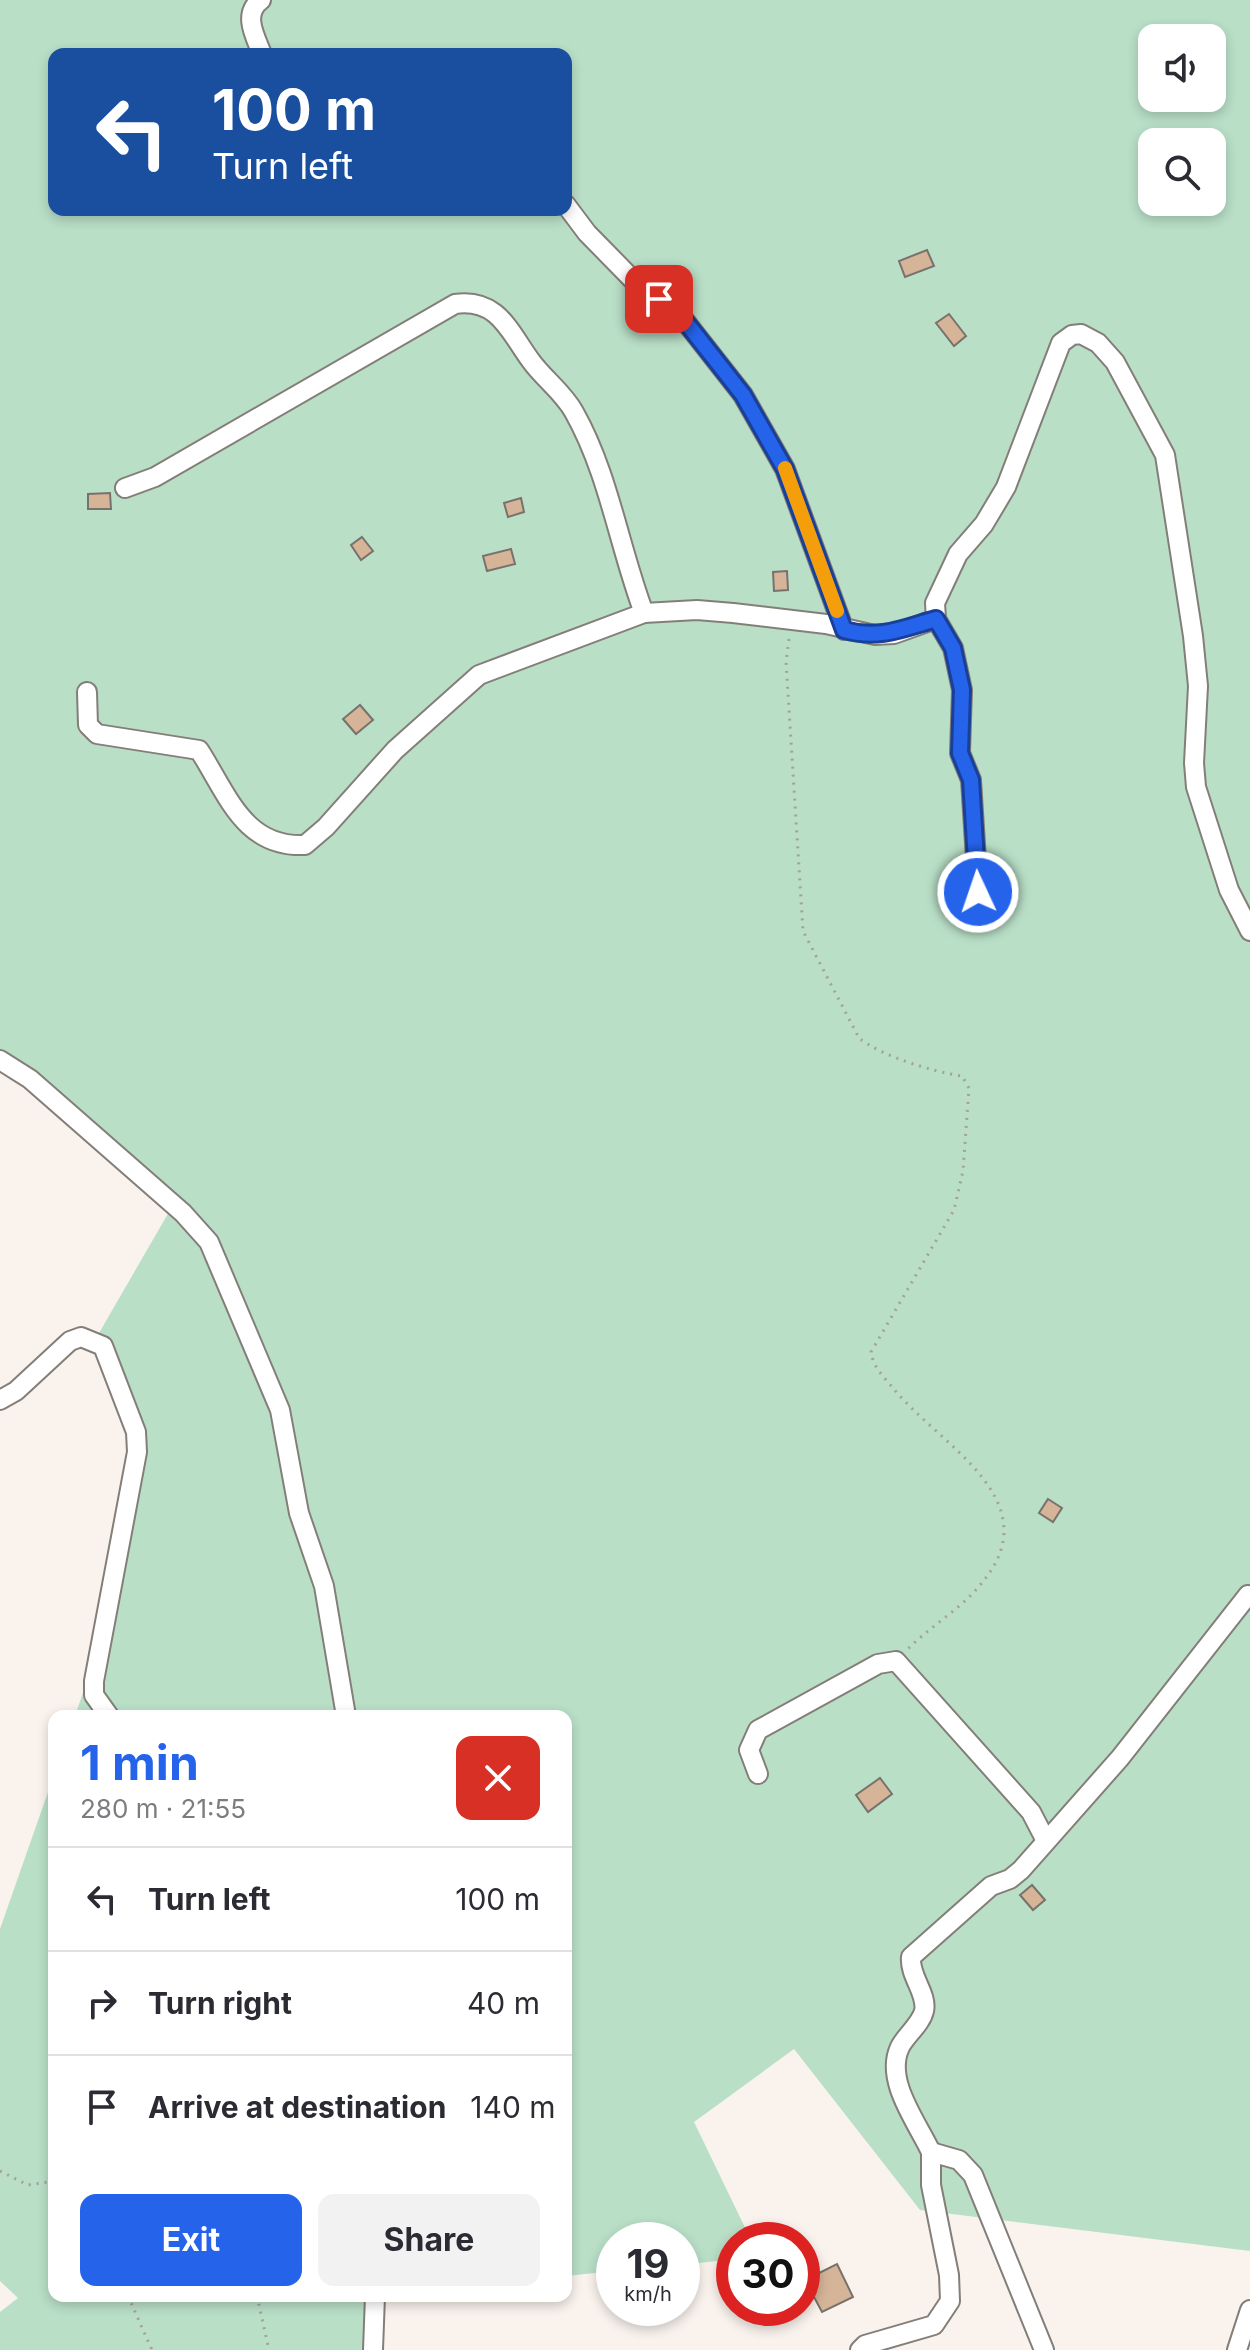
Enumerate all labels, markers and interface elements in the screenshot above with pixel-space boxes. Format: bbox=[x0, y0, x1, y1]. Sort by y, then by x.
map controls bbox=[1138, 24, 1226, 216]
button: sound bbox=[1138, 24, 1226, 112]
text: 100 m bbox=[212, 76, 376, 144]
icon: left bbox=[80, 80, 184, 184]
button: search bbox=[1138, 128, 1226, 216]
text: Turn left bbox=[212, 144, 353, 188]
pin bbox=[625, 265, 693, 333]
icon: arrive bbox=[637, 277, 681, 321]
position arrow bbox=[936, 850, 1020, 934]
text: 1 min bbox=[80, 1733, 199, 1792]
button: close bbox=[456, 1736, 540, 1820]
text: 280 m · 21:55 bbox=[80, 1793, 246, 1824]
icon: left bbox=[80, 1877, 124, 1921]
text: Turn left bbox=[148, 1881, 270, 1917]
text: 100 m bbox=[455, 1881, 540, 1917]
icon: right bbox=[80, 1981, 124, 2025]
text: Turn right bbox=[148, 1985, 292, 2021]
text: 40 m bbox=[467, 1985, 540, 2021]
icon: arrive bbox=[80, 2085, 124, 2129]
text: Arrive at destination bbox=[148, 2089, 446, 2125]
text: 140 m bbox=[470, 2089, 556, 2125]
button: Exit bbox=[80, 2194, 302, 2286]
button: Share bbox=[318, 2194, 540, 2286]
speed limit sign: 30 bbox=[716, 2222, 820, 2326]
text: 19 bbox=[626, 2239, 670, 2288]
text: km/h bbox=[624, 2282, 672, 2306]

